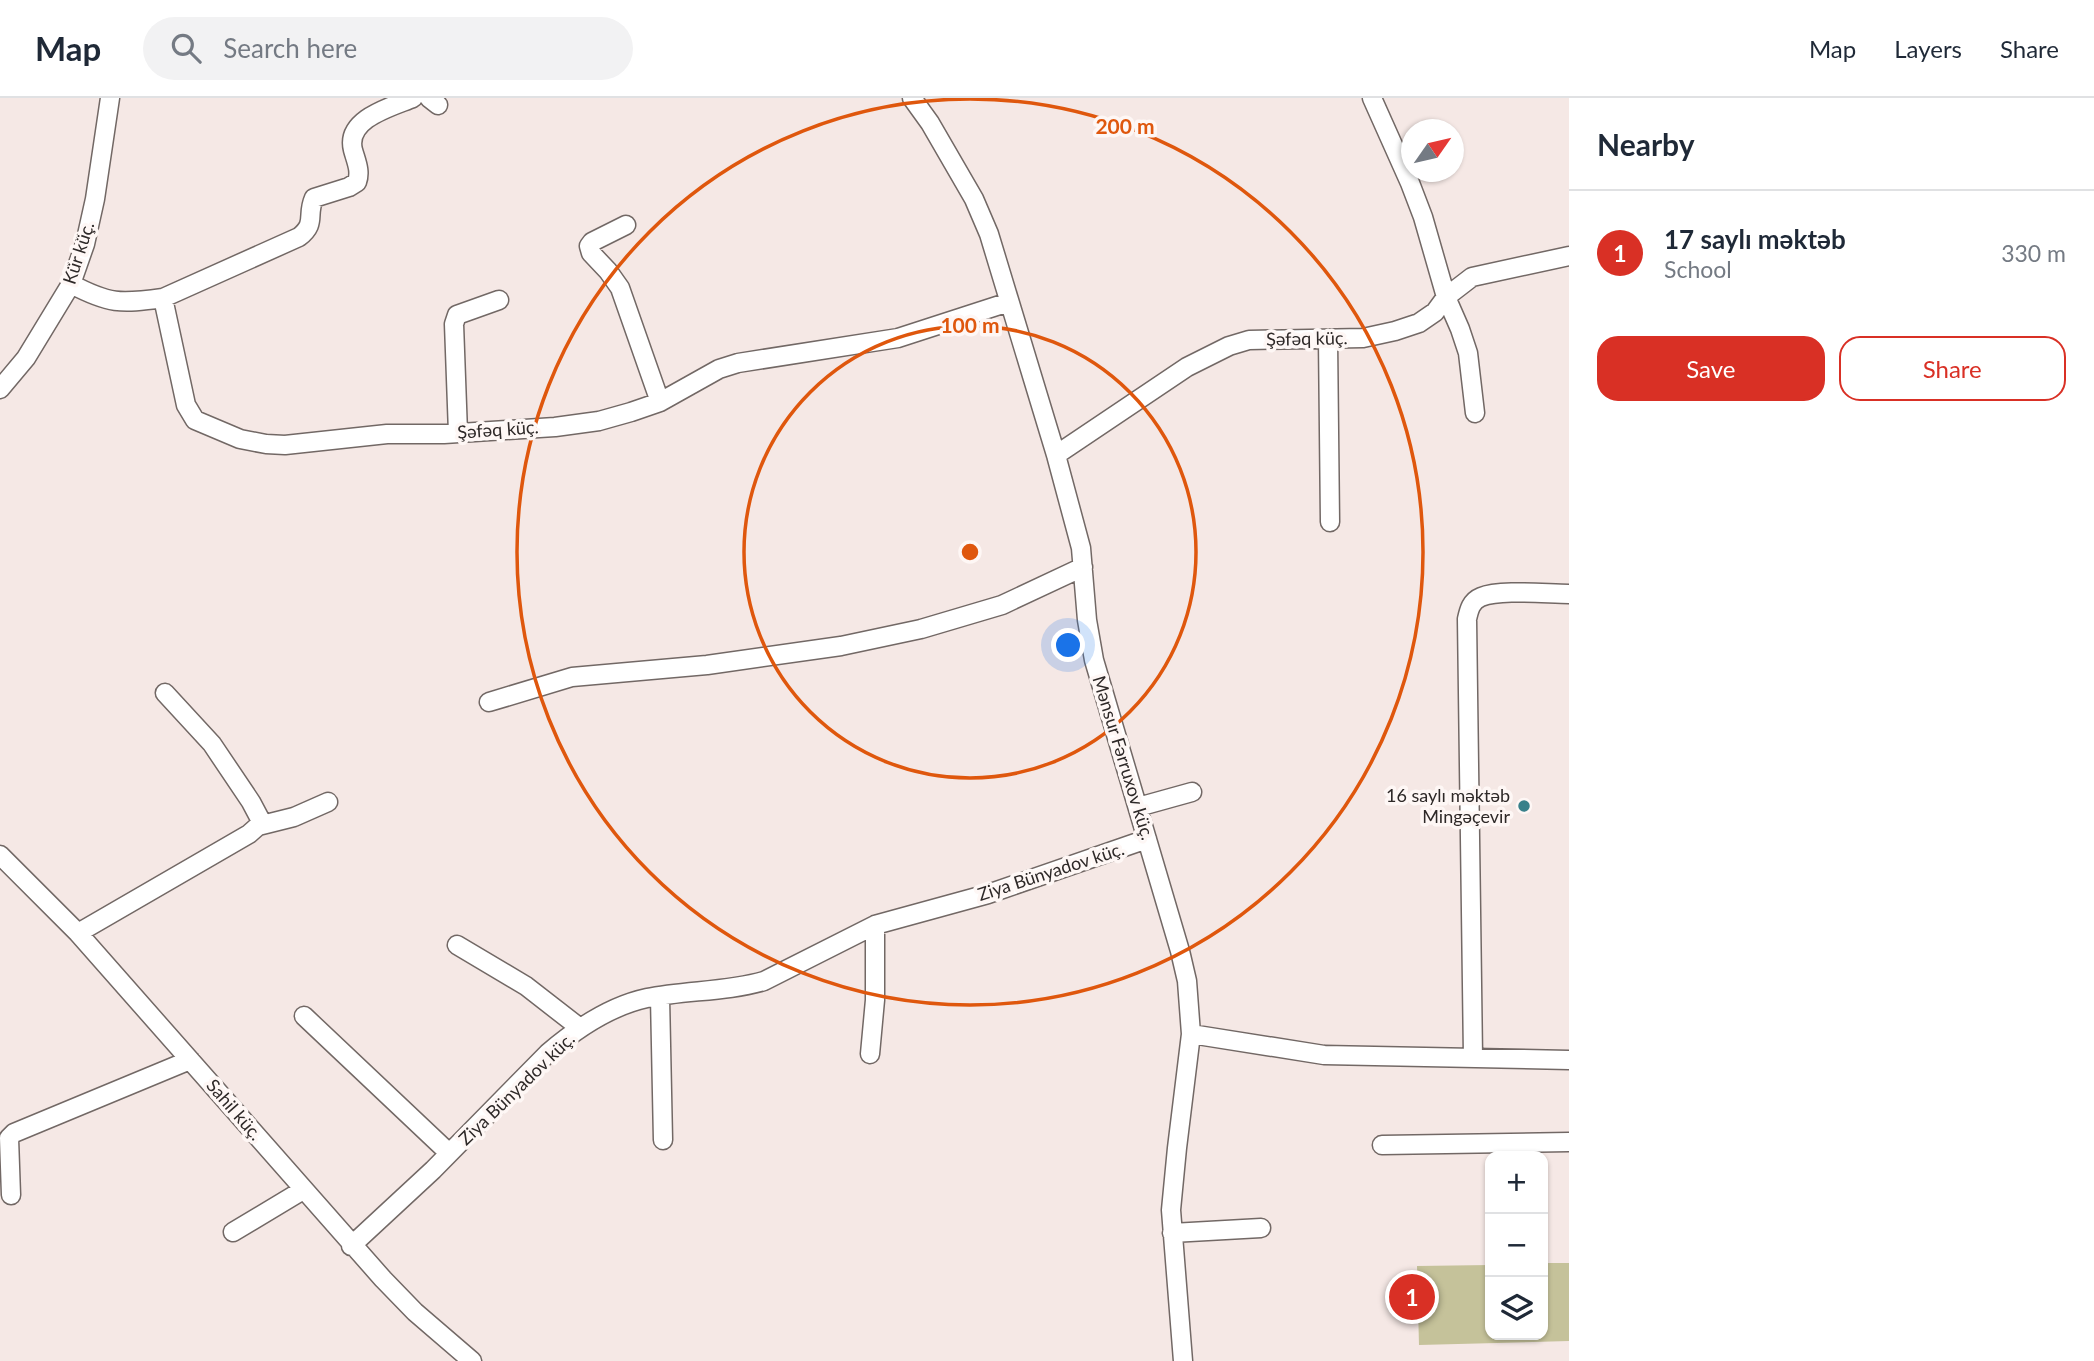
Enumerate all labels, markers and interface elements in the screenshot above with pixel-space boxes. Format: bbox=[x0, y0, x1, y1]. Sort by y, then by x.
search box bbox=[143, 17, 633, 80]
text: Map bbox=[35, 28, 101, 68]
icon: search bbox=[167, 29, 205, 67]
text: Search here bbox=[223, 32, 357, 64]
text: Map bbox=[1809, 34, 1856, 63]
text: Layers bbox=[1894, 34, 1962, 63]
text: Share bbox=[2000, 34, 2059, 63]
text: 200 m bbox=[1095, 113, 1155, 138]
north arrow bbox=[1401, 119, 1464, 182]
text: Nearby bbox=[1597, 126, 1695, 162]
street label: Kür küç. bbox=[58, 219, 98, 287]
text: 17 saylı məktəb bbox=[1664, 223, 1846, 255]
text: 1 bbox=[1613, 239, 1627, 267]
text: 330 m bbox=[2001, 239, 2066, 267]
text: School bbox=[1664, 255, 1732, 283]
text: 100 m bbox=[940, 312, 1000, 337]
street label: Şəfəq küç. bbox=[1266, 326, 1348, 350]
button: Save bbox=[1597, 336, 1825, 401]
button: Share bbox=[1839, 336, 2066, 401]
street label: Şəfəq küç. bbox=[456, 415, 539, 443]
centre of rings bbox=[958, 540, 982, 564]
your location bbox=[1051, 628, 1085, 662]
street label: Mənsur Fərruxov küç. bbox=[1089, 673, 1159, 842]
place label: 16 saylı məktəb Mingəçevir bbox=[1386, 784, 1510, 827]
marker: 16 saylı məktəb Mingəçevir bbox=[1516, 798, 1532, 814]
street label: Ziya Bünyadov küç. bbox=[975, 837, 1127, 905]
street label: Ziya Bünyadov küç. bbox=[454, 1027, 579, 1149]
street label: Sahil küç. bbox=[202, 1074, 267, 1144]
map controls bbox=[1485, 1151, 1548, 1340]
button: + bbox=[1485, 1151, 1548, 1214]
button: − bbox=[1485, 1214, 1548, 1277]
pin: 1 bbox=[1389, 1271, 1435, 1323]
button: layers bbox=[1485, 1277, 1548, 1340]

